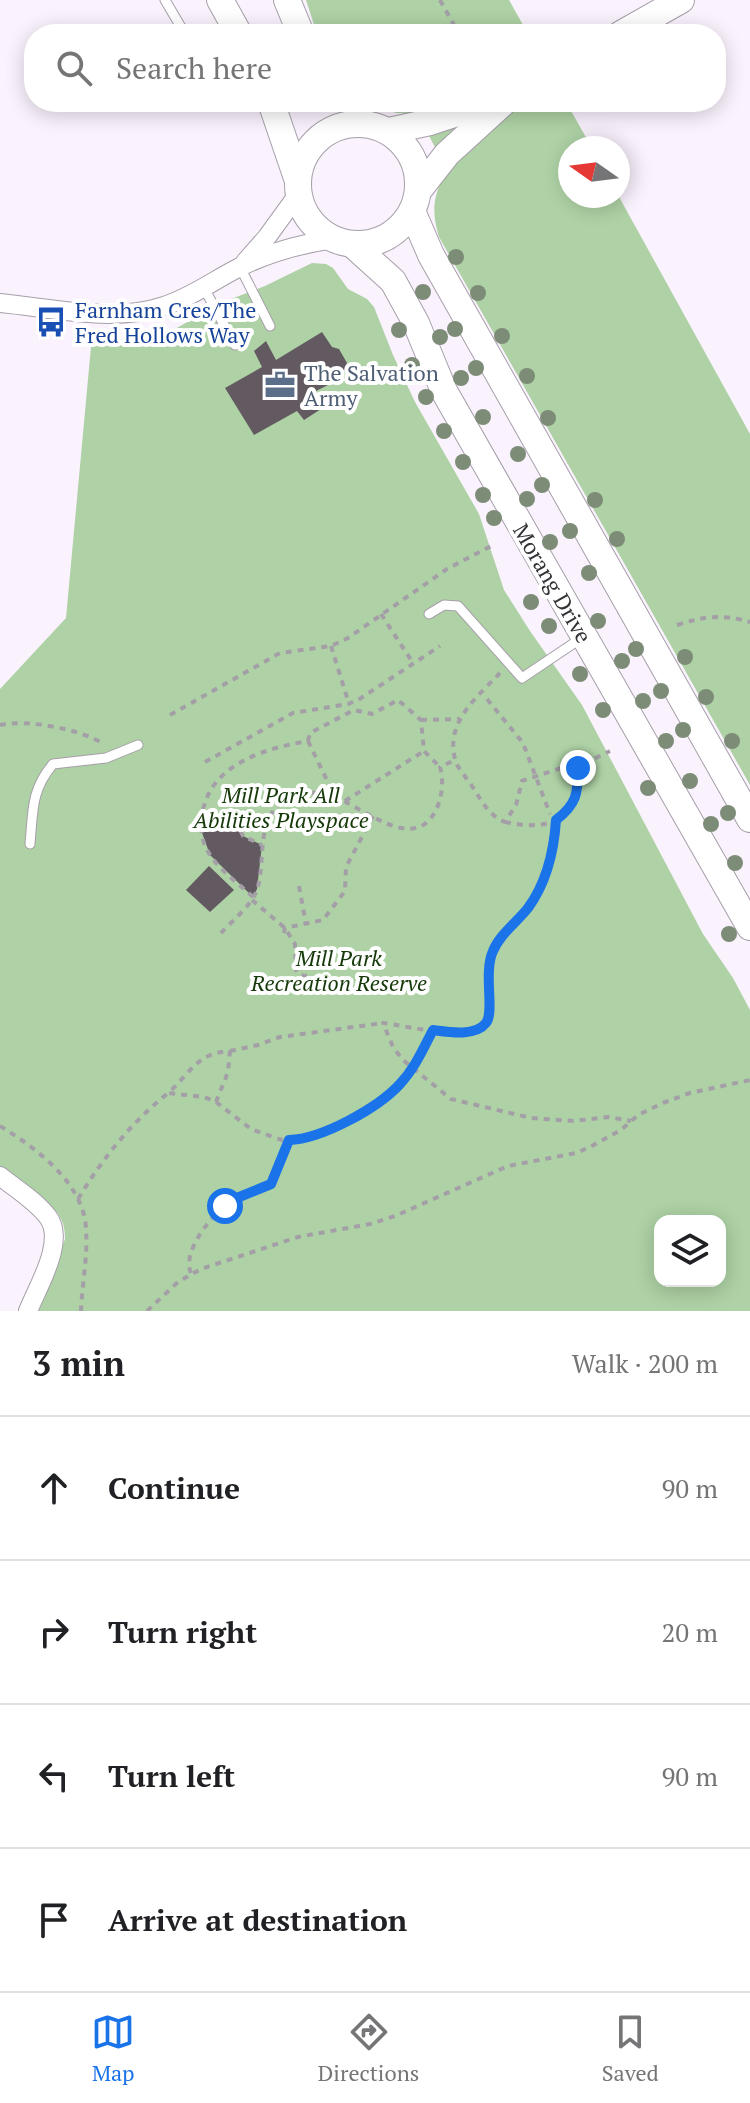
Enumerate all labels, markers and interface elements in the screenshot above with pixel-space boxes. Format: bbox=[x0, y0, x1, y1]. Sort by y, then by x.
search box bbox=[24, 24, 726, 112]
icon: search bbox=[52, 46, 96, 90]
text: Search here bbox=[116, 48, 272, 88]
north arrow bbox=[558, 136, 630, 208]
place label: Farnham Cres/The Fred Hollows Way bbox=[75, 295, 256, 349]
bus stop icon: Farnham Cres/The Fred Hollows Way bbox=[34, 305, 68, 339]
place label: The Salvation Army bbox=[304, 358, 439, 412]
office icon: The Salvation Army bbox=[263, 368, 297, 402]
street label: Morang Drive bbox=[507, 518, 599, 648]
route end bbox=[560, 750, 596, 786]
park label: Mill Park All Abilities Playspace bbox=[191, 780, 369, 834]
park label: Mill Park Recreation Reserve bbox=[250, 943, 427, 997]
route start bbox=[207, 1188, 243, 1224]
map controls bbox=[654, 1215, 726, 1287]
button: layers bbox=[654, 1215, 726, 1287]
text: 3 min bbox=[32, 1341, 125, 1386]
text: Walk · 200 m bbox=[572, 1346, 718, 1380]
icon: ahead bbox=[32, 1466, 76, 1510]
text: Continue bbox=[108, 1468, 240, 1508]
text: 90 m bbox=[662, 1471, 718, 1505]
icon: right bbox=[32, 1610, 76, 1654]
text: Turn right bbox=[108, 1612, 257, 1652]
text: 20 m bbox=[662, 1615, 718, 1649]
icon: left bbox=[32, 1754, 76, 1798]
text: Turn left bbox=[108, 1756, 235, 1796]
text: 90 m bbox=[662, 1759, 718, 1793]
icon: arrive bbox=[32, 1898, 76, 1942]
text: Arrive at destination bbox=[108, 1900, 407, 1940]
tab: Map bbox=[91, 2010, 135, 2087]
tab: Directions bbox=[318, 2010, 419, 2087]
tab: Saved bbox=[602, 2010, 659, 2087]

